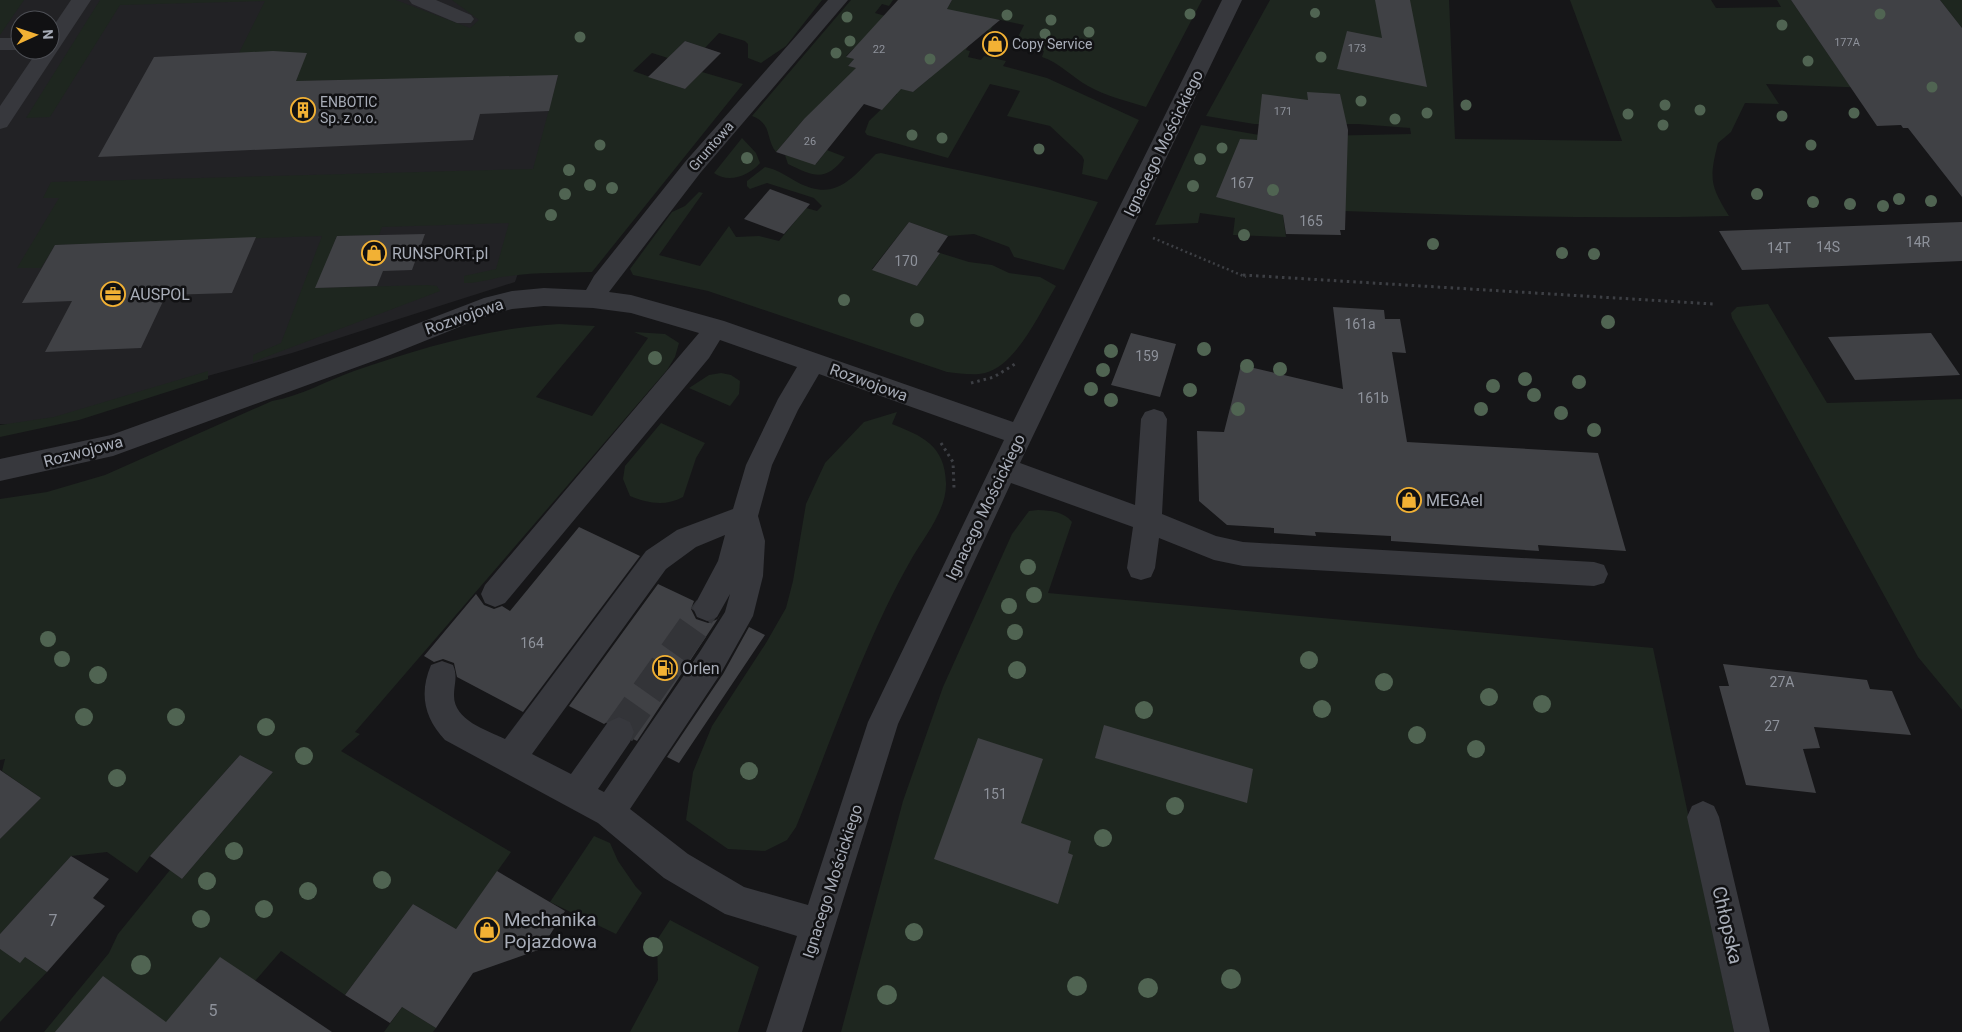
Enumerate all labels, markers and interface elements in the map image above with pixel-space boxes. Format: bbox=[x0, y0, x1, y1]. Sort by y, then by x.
north arrow bbox=[10, 10, 60, 60]
text: N bbox=[40, 29, 56, 40]
shop icon: Copy Service bbox=[982, 31, 1008, 57]
place label: Copy Service bbox=[1012, 36, 1093, 52]
house number: 177A bbox=[1834, 36, 1861, 49]
house number: 173 bbox=[1348, 42, 1366, 55]
house number: 22 bbox=[873, 43, 885, 56]
street label: Ignacego Mościckiego bbox=[1120, 67, 1207, 219]
place label: ENBOTIC Sp. z o.o. bbox=[320, 94, 377, 126]
building icon: ENBOTIC Sp. z o.o. bbox=[290, 97, 316, 123]
house number: 171 bbox=[1274, 105, 1292, 118]
street label: Gruntowa bbox=[685, 118, 737, 174]
house number: 26 bbox=[804, 135, 816, 148]
house number: 167 bbox=[1230, 175, 1254, 191]
house number: 165 bbox=[1299, 213, 1323, 229]
house number: 14R bbox=[1906, 234, 1931, 250]
house number: 14S bbox=[1816, 239, 1840, 255]
shop icon: RUNSPORT.pl bbox=[361, 240, 387, 266]
house number: 14T bbox=[1767, 240, 1792, 256]
place label: RUNSPORT.pl bbox=[392, 244, 488, 263]
house number: 170 bbox=[894, 253, 918, 269]
office icon: AUSPOL bbox=[100, 281, 126, 307]
place label: AUSPOL bbox=[130, 285, 190, 304]
street label: Rozwojowa bbox=[422, 294, 506, 339]
house number: 161a bbox=[1344, 316, 1376, 332]
house number: 159 bbox=[1135, 348, 1159, 364]
street label: Rozwojowa bbox=[827, 360, 910, 405]
house number: 161b bbox=[1357, 390, 1389, 406]
street label: Ignacego Mościckiego bbox=[942, 431, 1029, 583]
street label: Rozwojowa bbox=[41, 432, 125, 471]
shop icon: MEGAel bbox=[1396, 487, 1422, 513]
place label: MEGAel bbox=[1426, 491, 1483, 510]
house number: 164 bbox=[520, 635, 544, 651]
fuel station icon: Orlen bbox=[652, 655, 678, 681]
place label: Orlen bbox=[682, 659, 720, 678]
house number: 27A bbox=[1770, 674, 1794, 690]
house number: 27 bbox=[1764, 718, 1780, 734]
house number: 151 bbox=[983, 786, 1007, 802]
street label: Ignacego Mościckiego bbox=[799, 802, 866, 960]
street label: Chłopska bbox=[1707, 884, 1748, 966]
place label: Mechanika Pojazdowa bbox=[504, 908, 597, 953]
house number: 7 bbox=[49, 911, 58, 930]
shop icon: Mechanika Pojazdowa bbox=[474, 917, 500, 943]
house number: 5 bbox=[209, 1001, 218, 1020]

